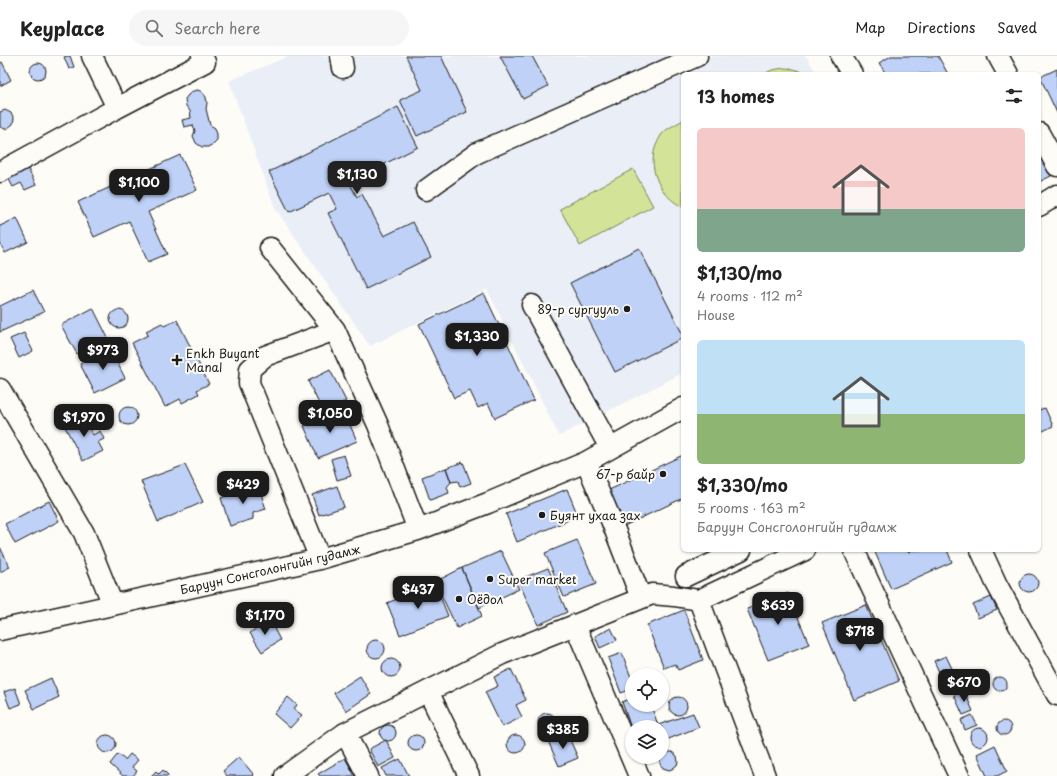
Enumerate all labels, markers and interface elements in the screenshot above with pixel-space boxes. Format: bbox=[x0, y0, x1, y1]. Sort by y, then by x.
search box bbox=[129, 10, 409, 46]
text: Keyplace bbox=[20, 14, 105, 42]
text: Search here bbox=[175, 16, 260, 39]
icon: search bbox=[143, 17, 165, 39]
text: Map bbox=[855, 17, 885, 38]
text: Directions bbox=[907, 17, 975, 38]
text: Saved bbox=[997, 17, 1037, 38]
text: 13 homes bbox=[697, 83, 774, 109]
icon: filters bbox=[1003, 85, 1025, 107]
icon: home bbox=[825, 154, 897, 226]
pin: $1,130 bbox=[324, 161, 390, 195]
text: $1,130 bbox=[337, 164, 377, 183]
pin: $1,100 bbox=[106, 169, 172, 203]
text: $1,100 bbox=[118, 172, 160, 191]
text: $1,130/mo bbox=[697, 260, 782, 286]
text: 4 rooms · 112 m² bbox=[697, 286, 803, 305]
place label: 89-р сургууль bbox=[537, 300, 619, 318]
marker: 89-р сургууль bbox=[622, 304, 632, 314]
text: House bbox=[697, 305, 735, 324]
pin: $1,330 bbox=[444, 323, 510, 357]
text: $1,330 bbox=[455, 326, 499, 345]
pin: $973 bbox=[79, 337, 127, 371]
text: $973 bbox=[87, 340, 119, 359]
place label: Enkh Buyant Manal bbox=[186, 344, 260, 376]
marker: Enkh Buyant Manal bbox=[171, 354, 183, 366]
icon: home bbox=[825, 366, 897, 438]
pin: $1,050 bbox=[297, 400, 363, 434]
text: $1,050 bbox=[308, 403, 352, 422]
pin: $1,970 bbox=[51, 404, 117, 438]
text: $1,970 bbox=[63, 407, 105, 426]
place label: 67-р байр bbox=[596, 465, 655, 483]
marker: 67-р байр bbox=[658, 469, 668, 479]
pin: $429 bbox=[219, 471, 267, 505]
text: $1,330/mo bbox=[697, 472, 788, 498]
text: $429 bbox=[226, 474, 260, 493]
text: 5 rooms · 163 m² bbox=[697, 498, 806, 517]
place label: Буянт ухаа зах bbox=[550, 506, 641, 524]
marker: Буянт ухаа зах bbox=[537, 510, 547, 520]
text: Баруун Сонсголонгийн гудамж bbox=[697, 517, 896, 536]
street label: Баруун Сонсголонгийн гудамж bbox=[178, 539, 362, 598]
place label: Super market bbox=[498, 570, 577, 588]
marker: Super market bbox=[485, 574, 495, 584]
pin: $437 bbox=[394, 576, 442, 610]
text: $437 bbox=[402, 579, 434, 598]
place label: Оёдол bbox=[467, 590, 503, 608]
pin: $639 bbox=[754, 592, 802, 626]
marker: Оёдол bbox=[454, 594, 464, 604]
text: $639 bbox=[761, 595, 795, 614]
pin: $1,170 bbox=[232, 602, 298, 636]
text: $1,170 bbox=[245, 605, 285, 624]
pin: $718 bbox=[836, 618, 884, 652]
text: $718 bbox=[845, 621, 875, 640]
map controls bbox=[625, 668, 669, 764]
button: locate bbox=[625, 668, 669, 712]
pin: $670 bbox=[940, 669, 988, 703]
text: $670 bbox=[947, 672, 981, 691]
pin: $385 bbox=[539, 716, 587, 750]
text: $385 bbox=[546, 719, 580, 738]
button: layers bbox=[625, 720, 669, 764]

